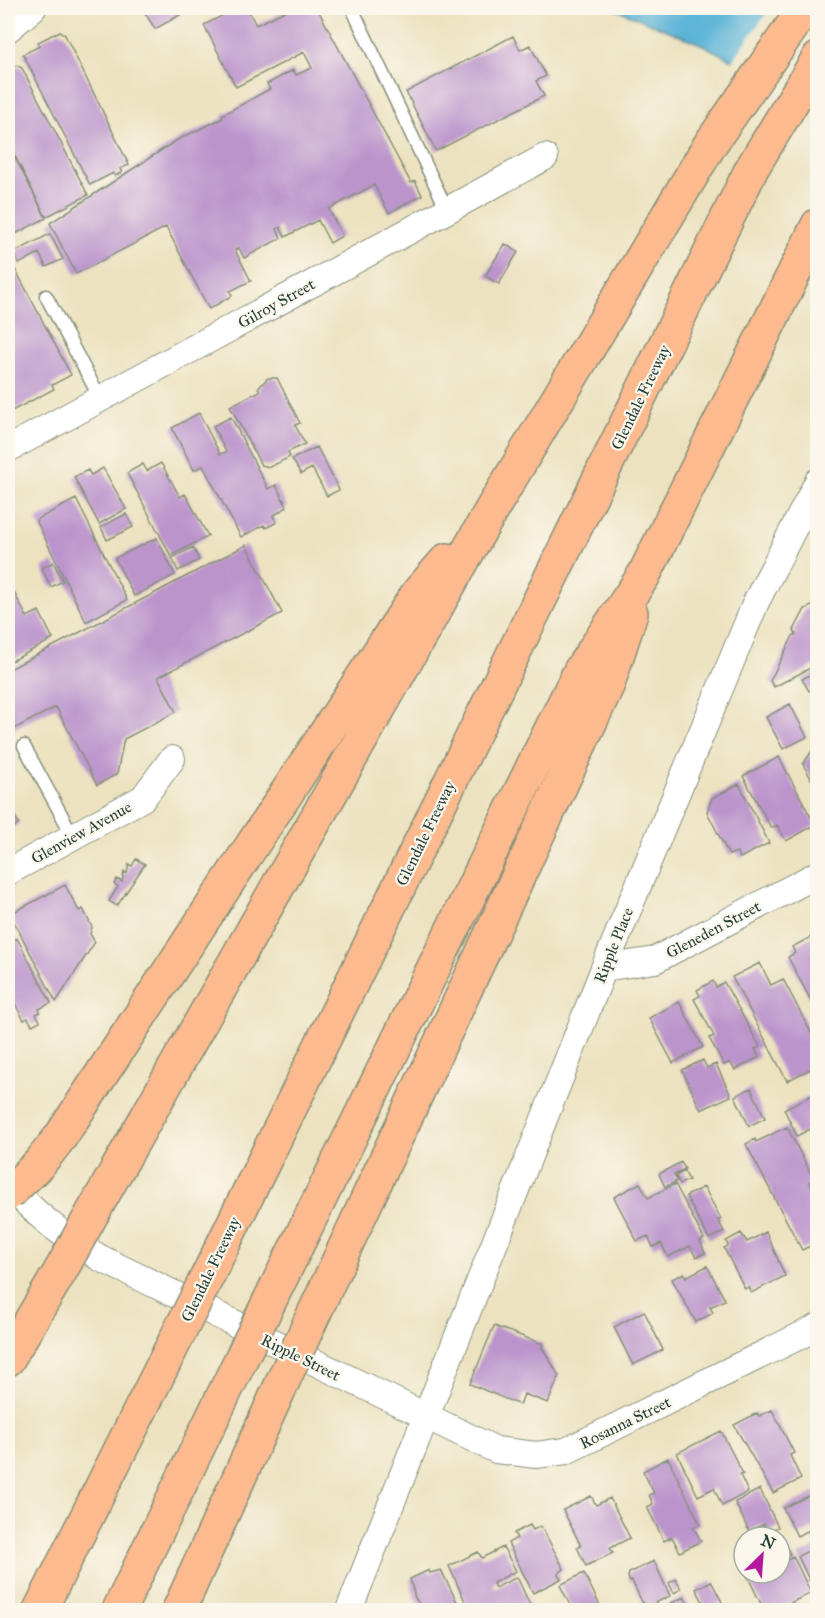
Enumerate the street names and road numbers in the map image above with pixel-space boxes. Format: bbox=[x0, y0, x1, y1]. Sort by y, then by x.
street label: Gilroy Street bbox=[234, 274, 318, 332]
street label: Glendale Freeway bbox=[607, 341, 674, 453]
street label: Glendale Freeway bbox=[392, 777, 459, 889]
street label: Glenview Avenue bbox=[28, 797, 135, 868]
street label: Gleneden Street bbox=[663, 896, 764, 962]
street label: Ripple Place bbox=[590, 904, 637, 986]
street label: Glendale Freeway bbox=[177, 1213, 244, 1325]
street label: Ripple Street bbox=[258, 1330, 344, 1385]
street label: Rosanna Street bbox=[576, 1392, 674, 1453]

